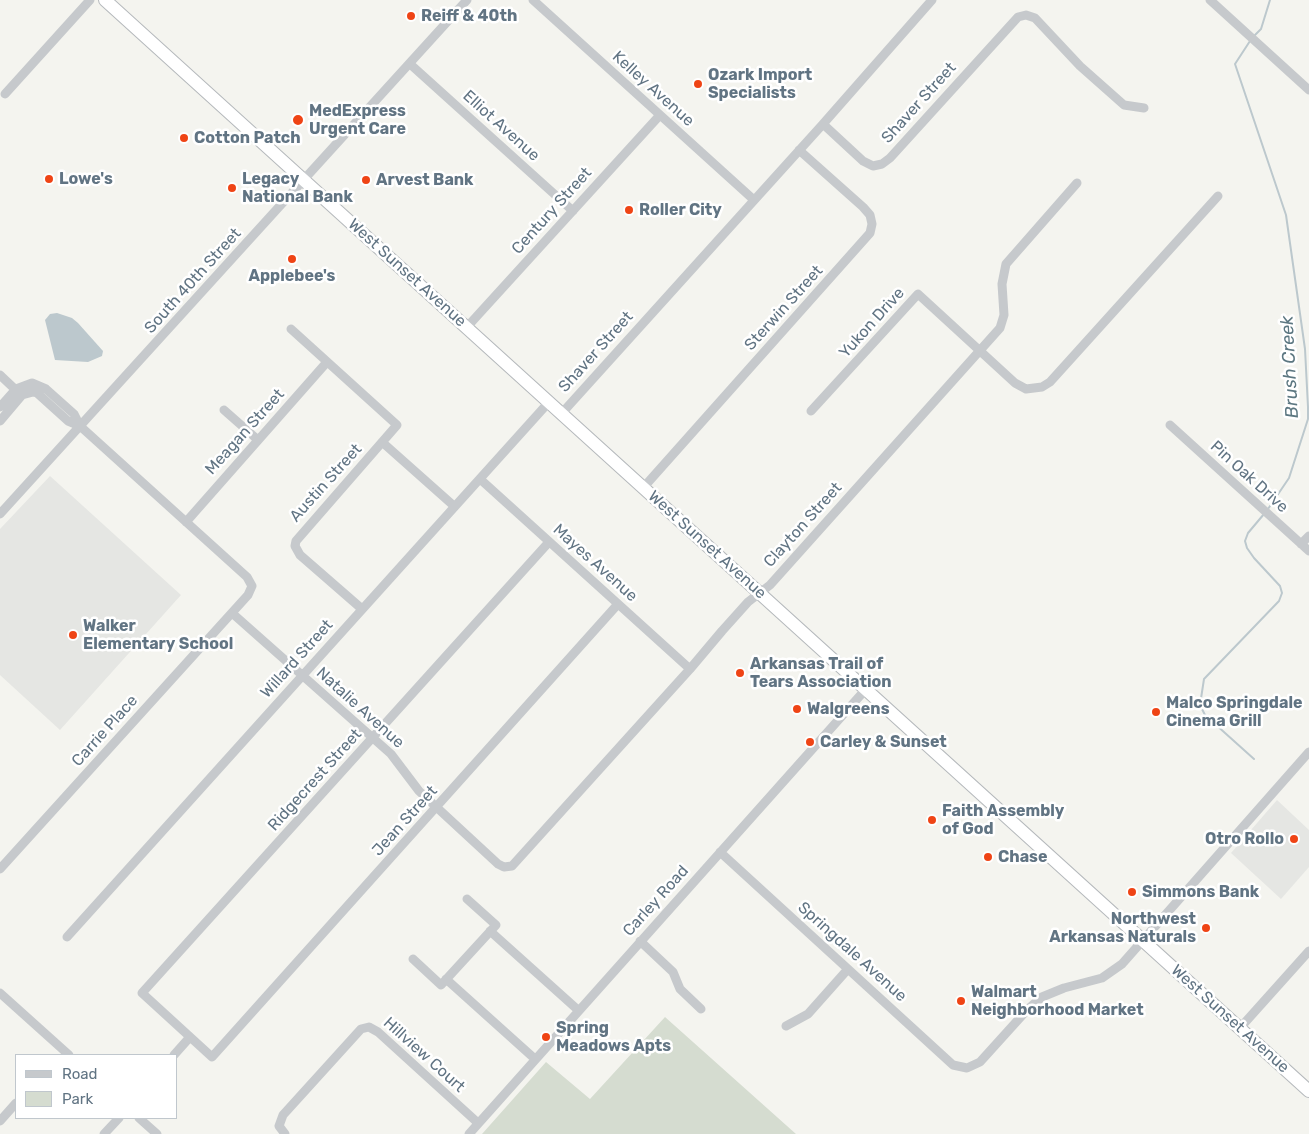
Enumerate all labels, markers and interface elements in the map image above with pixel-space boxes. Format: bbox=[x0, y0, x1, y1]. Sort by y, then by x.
place label: Reiff & 40th bbox=[421, 6, 517, 26]
marker: Reiff & 40th bbox=[405, 10, 417, 22]
street label: Kelley Avenue bbox=[608, 47, 698, 131]
street label: Shaver Street bbox=[878, 59, 960, 147]
place label: Ozark Import Specialists bbox=[708, 65, 812, 103]
marker: Ozark Import Specialists bbox=[692, 78, 704, 90]
street label: Elliot Avenue bbox=[459, 87, 543, 165]
place label: MedExpress Urgent Care bbox=[309, 101, 406, 139]
marker: MedExpress Urgent Care bbox=[291, 113, 305, 127]
place label: Cotton Patch bbox=[194, 128, 301, 148]
marker: Cotton Patch bbox=[178, 132, 190, 144]
street label: Century Street bbox=[508, 164, 596, 258]
place label: Lowe's bbox=[59, 169, 113, 189]
place label: Legacy National Bank bbox=[242, 169, 353, 207]
place label: Arvest Bank bbox=[376, 170, 473, 190]
marker: Lowe's bbox=[43, 173, 55, 185]
marker: Arvest Bank bbox=[360, 174, 372, 186]
marker: Legacy National Bank bbox=[226, 182, 238, 194]
place label: Roller City bbox=[639, 200, 722, 220]
marker: Roller City bbox=[623, 204, 635, 216]
street label: West Sunset Avenue bbox=[344, 215, 470, 331]
street label: South 40th Street bbox=[141, 224, 245, 338]
marker: Applebee's bbox=[286, 253, 298, 265]
street label: Sterwin Street bbox=[741, 262, 827, 354]
place label: Applebee's bbox=[249, 266, 335, 286]
street label: Yukon Drive bbox=[835, 284, 909, 362]
street label: Shaver Street bbox=[555, 308, 637, 396]
water label: Brush Creek bbox=[1277, 315, 1303, 419]
street label: Meagan Street bbox=[201, 385, 289, 479]
street label: Pin Oak Drive bbox=[1206, 437, 1292, 517]
street label: Austin Street bbox=[286, 440, 366, 526]
street label: Clayton Street bbox=[760, 479, 846, 571]
street label: West Sunset Avenue bbox=[644, 487, 770, 603]
street label: Mayes Avenue bbox=[549, 520, 641, 606]
place label: Walker Elementary School bbox=[83, 616, 233, 654]
street label: Willard Street bbox=[257, 616, 337, 702]
marker: Walker Elementary School bbox=[67, 629, 79, 641]
place label: Arkansas Trail of Tears Association bbox=[750, 654, 892, 692]
street label: Natalie Avenue bbox=[312, 664, 408, 752]
marker: Arkansas Trail of Tears Association bbox=[734, 667, 746, 679]
street label: Carrie Place bbox=[68, 691, 142, 771]
place label: Malco Springdale Cinema Grill bbox=[1166, 693, 1302, 731]
place label: Walgreens bbox=[807, 699, 889, 719]
marker: Walgreens bbox=[791, 703, 803, 715]
marker: Malco Springdale Cinema Grill bbox=[1150, 706, 1162, 718]
street label: Ridgecrest Street bbox=[264, 725, 366, 835]
place label: Carley & Sunset bbox=[820, 732, 947, 752]
marker: Carley & Sunset bbox=[804, 736, 816, 748]
street label: Jean Street bbox=[368, 782, 442, 860]
place label: Faith Assembly of God bbox=[942, 801, 1064, 839]
marker: Faith Assembly of God bbox=[926, 814, 938, 826]
place label: Otro Rollo bbox=[1205, 829, 1284, 849]
marker: Otro Rollo bbox=[1288, 833, 1300, 845]
place label: Chase bbox=[998, 847, 1047, 867]
marker: Chase bbox=[982, 851, 994, 863]
street label: Carley Road bbox=[619, 862, 693, 940]
place label: Simmons Bank bbox=[1142, 882, 1259, 902]
marker: Simmons Bank bbox=[1126, 886, 1138, 898]
street label: Springdale Avenue bbox=[794, 898, 910, 1006]
place label: Northwest Arkansas Naturals bbox=[1049, 909, 1196, 947]
marker: Northwest Arkansas Naturals bbox=[1200, 922, 1212, 934]
street label: West Sunset Avenue bbox=[1167, 961, 1293, 1077]
place label: Walmart Neighborhood Market bbox=[971, 982, 1144, 1020]
marker: Walmart Neighborhood Market bbox=[955, 995, 967, 1007]
street label: Hillview Court bbox=[379, 1013, 469, 1097]
place label: Spring Meadows Apts bbox=[556, 1018, 671, 1056]
marker: Spring Meadows Apts bbox=[540, 1031, 552, 1043]
legend bbox=[15, 1054, 178, 1119]
text: Road bbox=[62, 1065, 98, 1083]
text: Park bbox=[62, 1090, 93, 1108]

